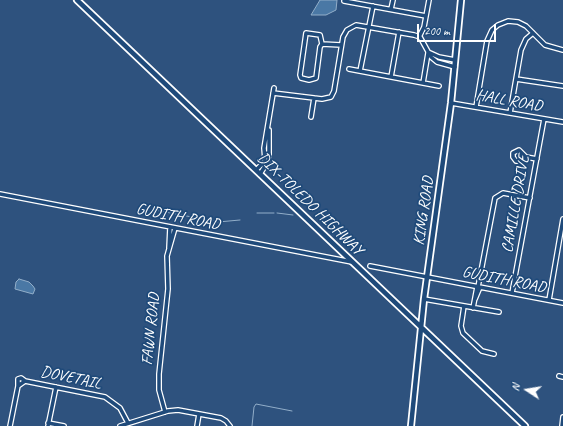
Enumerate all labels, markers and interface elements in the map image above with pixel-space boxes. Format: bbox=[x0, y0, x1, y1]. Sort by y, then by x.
scale bar bbox=[419, 16, 498, 42]
text: 200 m bbox=[424, 23, 450, 39]
street label: HALL ROAD bbox=[474, 86, 544, 116]
street label: DIX-TOLEDO HIGHWAY bbox=[253, 149, 367, 259]
street label: CAMILLE DRIVE bbox=[498, 154, 534, 254]
street label: KING ROAD bbox=[410, 176, 438, 246]
street label: GUDITH ROAD bbox=[134, 199, 222, 235]
street label: GUDITH ROAD bbox=[460, 262, 548, 298]
street label: FAWN ROAD bbox=[138, 292, 164, 366]
street label: DOVETAIL bbox=[39, 362, 103, 394]
north arrow bbox=[507, 370, 547, 410]
text: N bbox=[508, 383, 523, 392]

